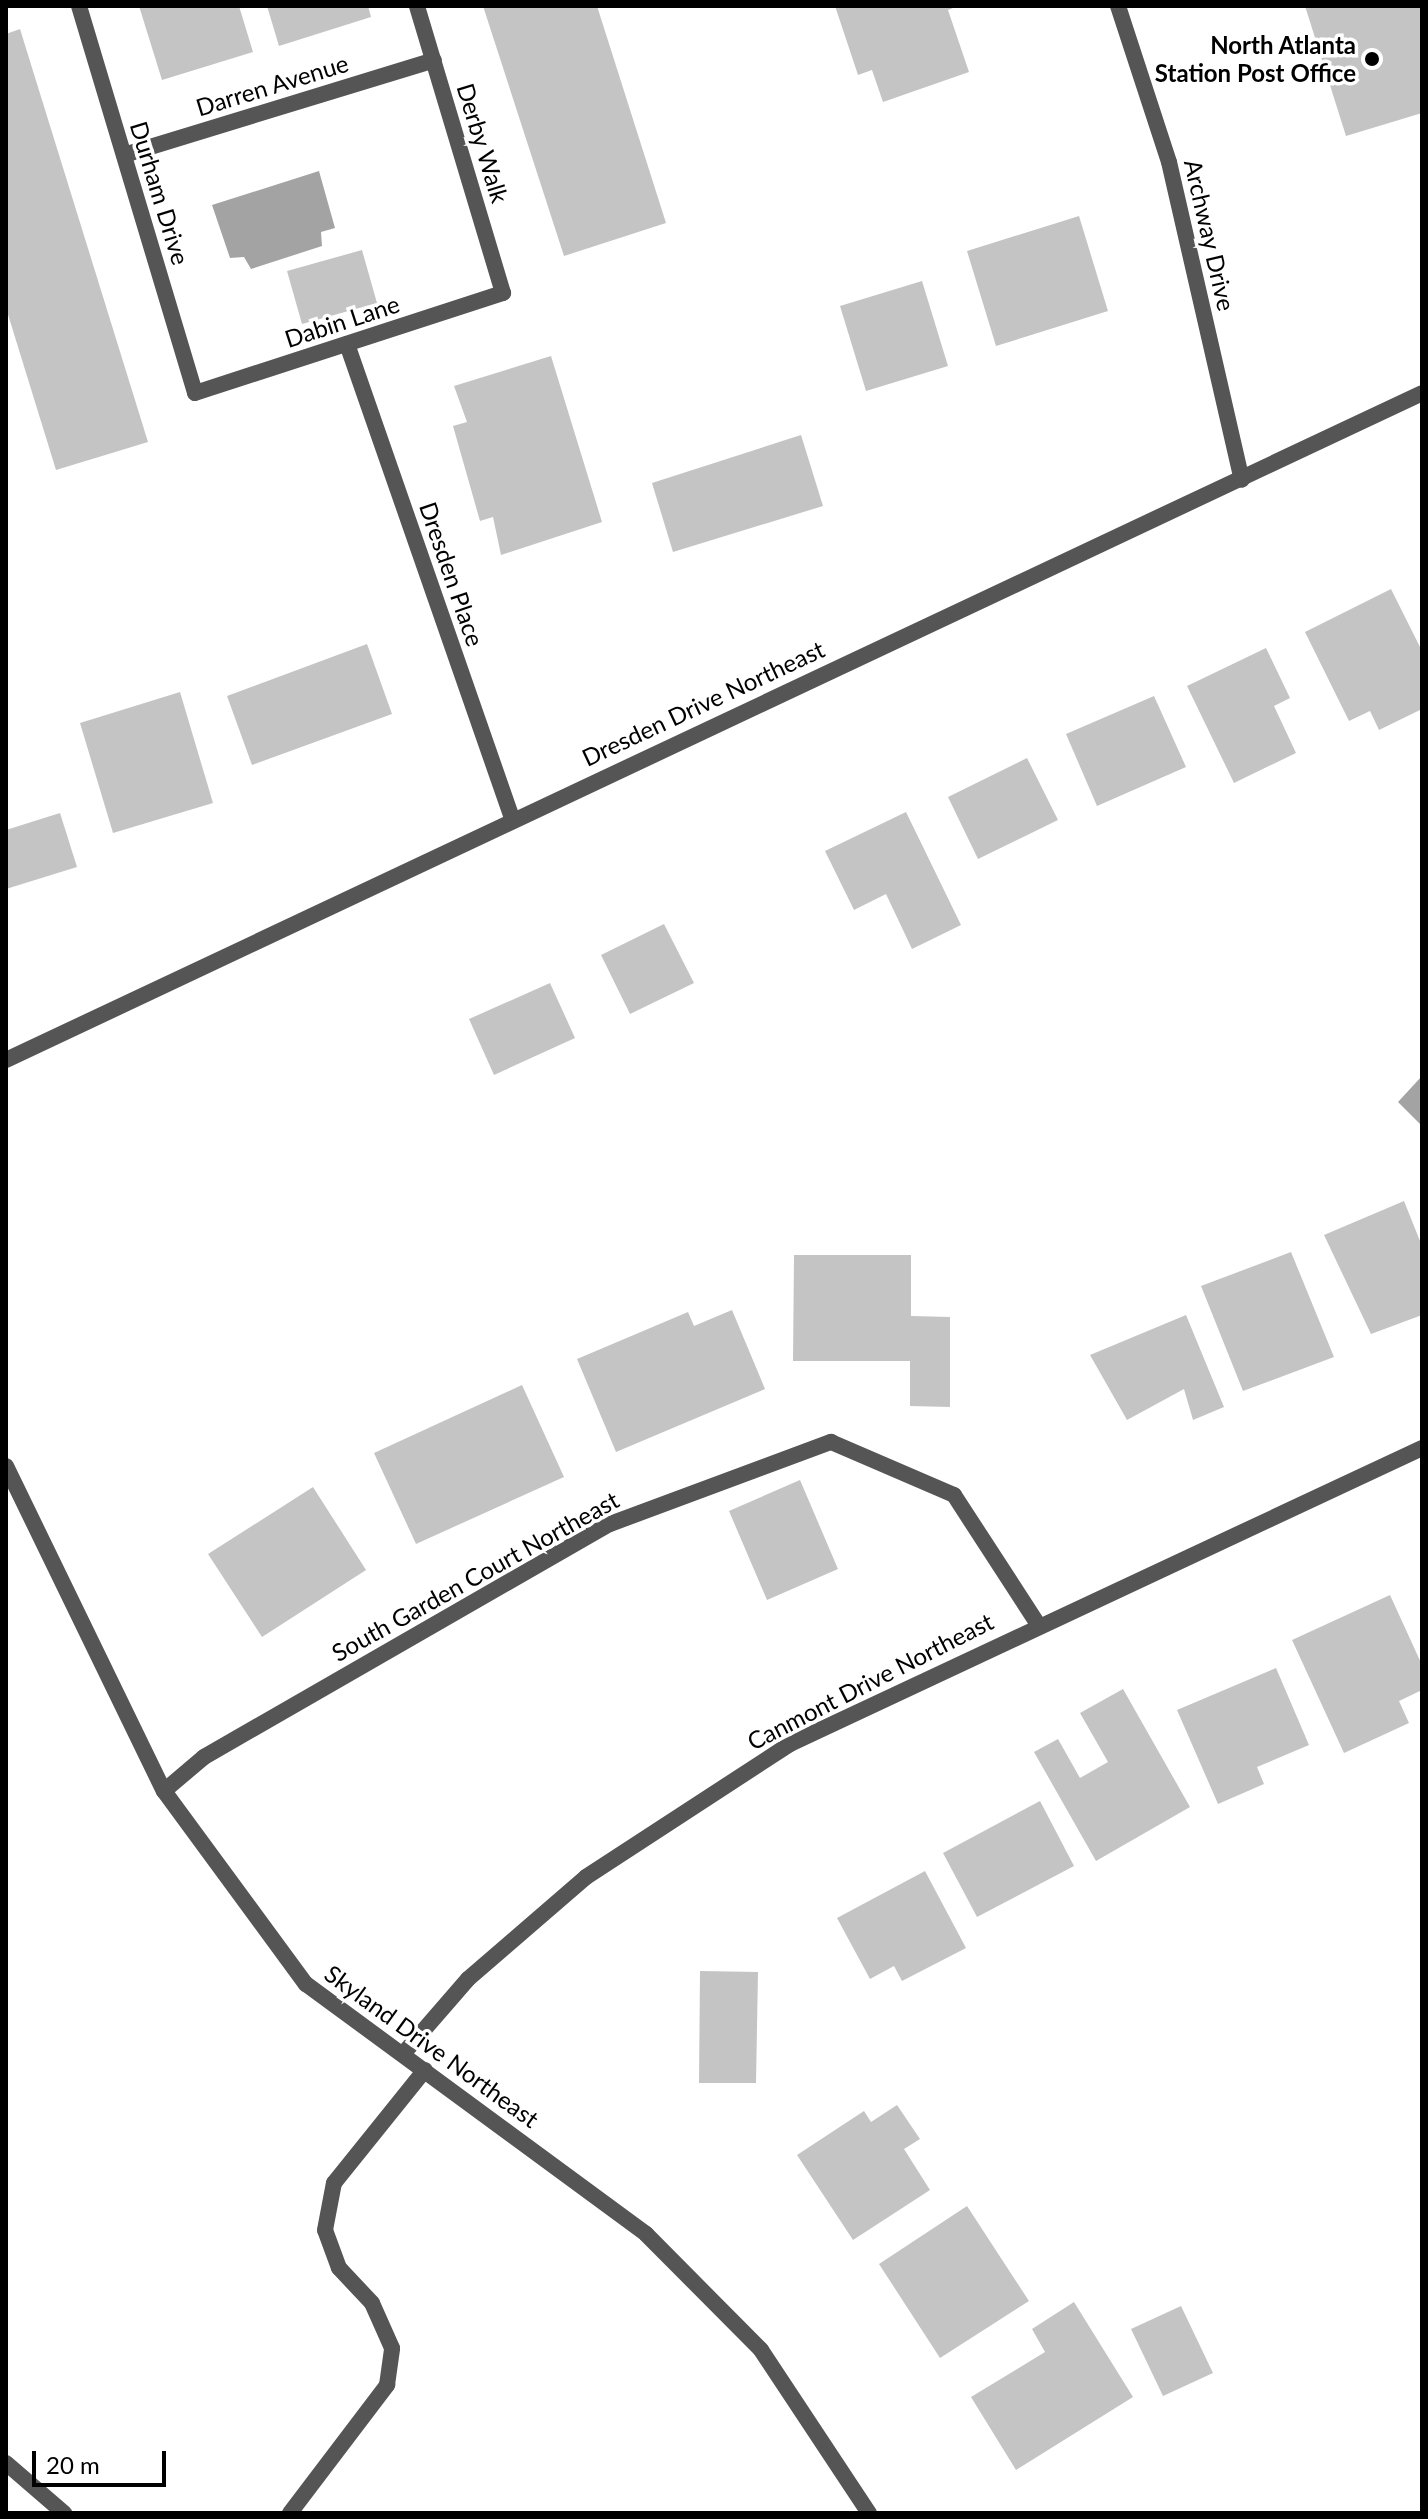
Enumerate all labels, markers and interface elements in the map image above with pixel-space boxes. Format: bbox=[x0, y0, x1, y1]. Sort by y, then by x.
place label: North Atlanta Station Post Office bbox=[1155, 31, 1356, 87]
street label: Darren Avenue bbox=[192, 48, 352, 122]
marker: North Atlanta Station Post Office bbox=[1363, 50, 1381, 68]
street label: Derby Walk bbox=[451, 79, 515, 207]
street label: Durham Drive bbox=[125, 118, 195, 268]
street label: Archway Drive bbox=[1178, 156, 1242, 314]
street label: Dabin Lane bbox=[281, 289, 403, 353]
street label: Dresden Place bbox=[414, 498, 490, 650]
street label: Dresden Drive Northeast bbox=[577, 634, 829, 772]
street label: South Garden Court Northeast bbox=[327, 1485, 623, 1667]
street label: Canmont Drive Northeast bbox=[742, 1606, 998, 1756]
street label: Skyland Drive Northeast bbox=[319, 1959, 545, 2133]
scale bar bbox=[36, 2435, 170, 2485]
text: 20 m bbox=[46, 2450, 100, 2479]

